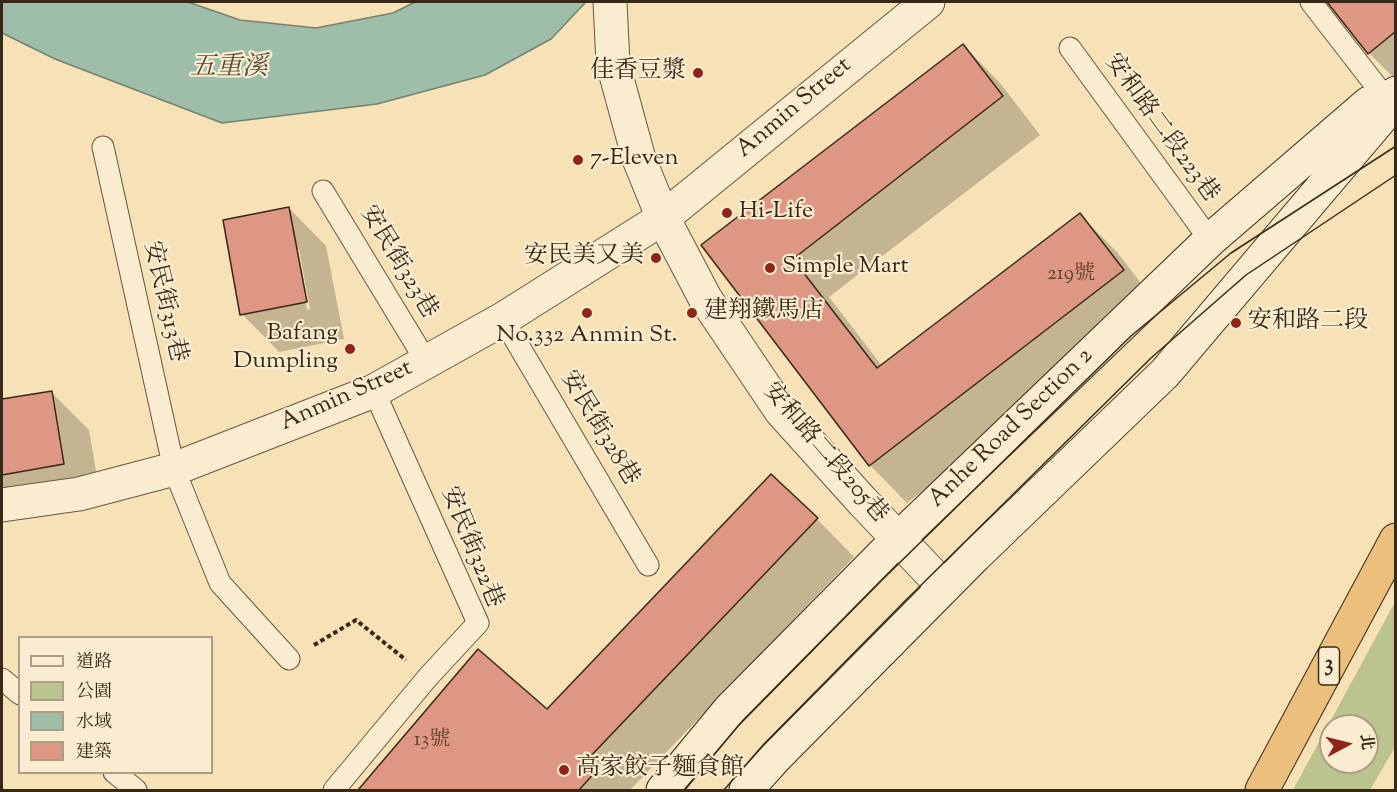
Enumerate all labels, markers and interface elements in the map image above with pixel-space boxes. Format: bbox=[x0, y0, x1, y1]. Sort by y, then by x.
street label: 安和路二段223巷 bbox=[1097, 49, 1223, 209]
street label: Anmin Street bbox=[732, 52, 858, 166]
water label: 五重溪 bbox=[190, 54, 268, 86]
place label: 佳香豆漿 bbox=[590, 59, 686, 87]
marker: 佳香豆漿 bbox=[691, 66, 705, 80]
place label: 7-Eleven bbox=[590, 146, 679, 174]
marker: 7-Eleven bbox=[571, 153, 585, 167]
place label: Hi-Life bbox=[739, 199, 813, 227]
street label: 安民街323巷 bbox=[352, 201, 442, 325]
marker: Hi-Life bbox=[720, 206, 734, 220]
street label: 安民街313巷 bbox=[135, 239, 191, 365]
place label: 安民美又美 bbox=[524, 244, 644, 272]
marker: 安民美又美 bbox=[649, 251, 663, 265]
place label: Simple Mart bbox=[782, 254, 909, 282]
marker: Simple Mart bbox=[763, 261, 777, 275]
house number: 219號 bbox=[1047, 262, 1095, 288]
place label: 建翔鐵馬店 bbox=[704, 299, 824, 327]
marker: No.332 Anmin St. bbox=[580, 306, 594, 320]
marker: 建翔鐵馬店 bbox=[685, 306, 699, 320]
place label: 安和路二段 bbox=[1248, 309, 1368, 337]
marker: 安和路二段 bbox=[1229, 316, 1243, 330]
place label: Bafang Dumpling bbox=[233, 321, 338, 377]
place label: No.332 Anmin St. bbox=[496, 323, 678, 351]
marker: Bafang Dumpling bbox=[343, 342, 357, 356]
street label: Anhe Road Section 2 bbox=[924, 343, 1100, 515]
street label: Anmin Street bbox=[276, 355, 418, 439]
street label: 安民街328巷 bbox=[552, 366, 644, 492]
street label: 安和路二段205巷 bbox=[755, 378, 893, 530]
street label: 安民街322巷 bbox=[433, 483, 507, 613]
legend bbox=[18, 636, 213, 774]
road number: 3 bbox=[1318, 647, 1340, 685]
text: 道路 bbox=[76, 650, 112, 676]
text: 公園 bbox=[76, 680, 112, 706]
text: 水域 bbox=[76, 710, 112, 736]
north arrow bbox=[1319, 714, 1379, 774]
house number: 13號 bbox=[414, 728, 450, 754]
text: 北 bbox=[1353, 733, 1378, 751]
text: 建築 bbox=[76, 740, 112, 766]
place label: 高家餃子麵食館 bbox=[576, 756, 744, 784]
marker: 高家餃子麵食館 bbox=[557, 763, 571, 777]

